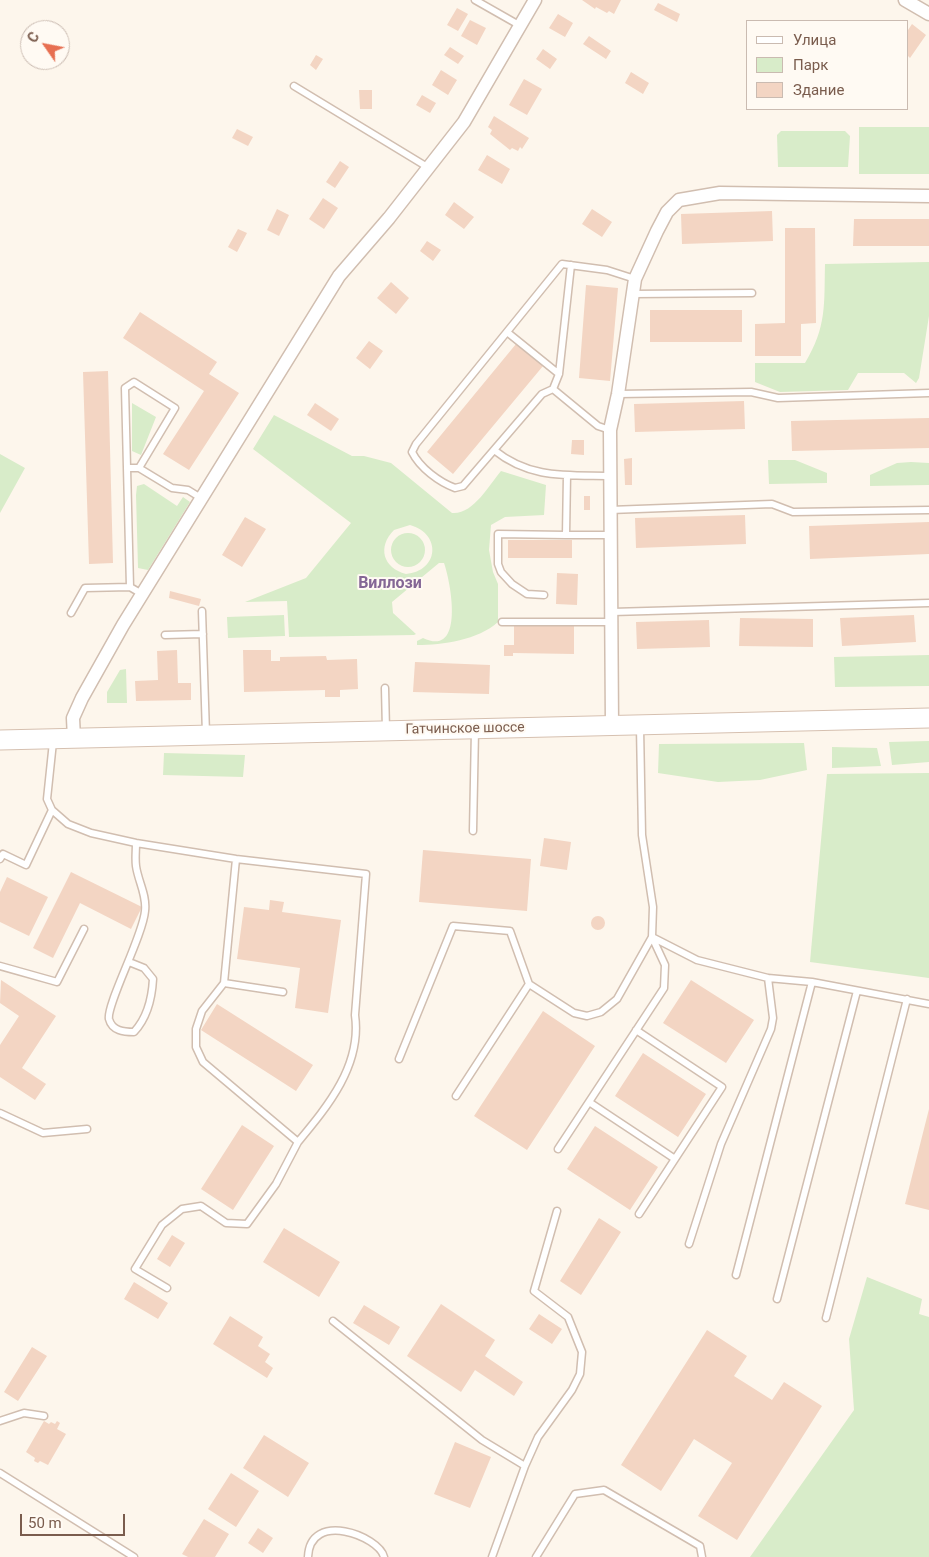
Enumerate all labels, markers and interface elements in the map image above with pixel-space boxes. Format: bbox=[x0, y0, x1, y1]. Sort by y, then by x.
north arrow bbox=[20, 20, 70, 70]
legend bbox=[746, 20, 909, 110]
text: С bbox=[24, 29, 42, 46]
text: Улица bbox=[793, 31, 836, 49]
text: Парк bbox=[793, 56, 828, 74]
text: Здание bbox=[793, 81, 844, 99]
district label: Виллози bbox=[358, 574, 422, 594]
street label: Гатчинское шоссе bbox=[405, 720, 525, 738]
scale bar bbox=[22, 1504, 128, 1536]
text: 50 m bbox=[28, 1514, 62, 1532]

